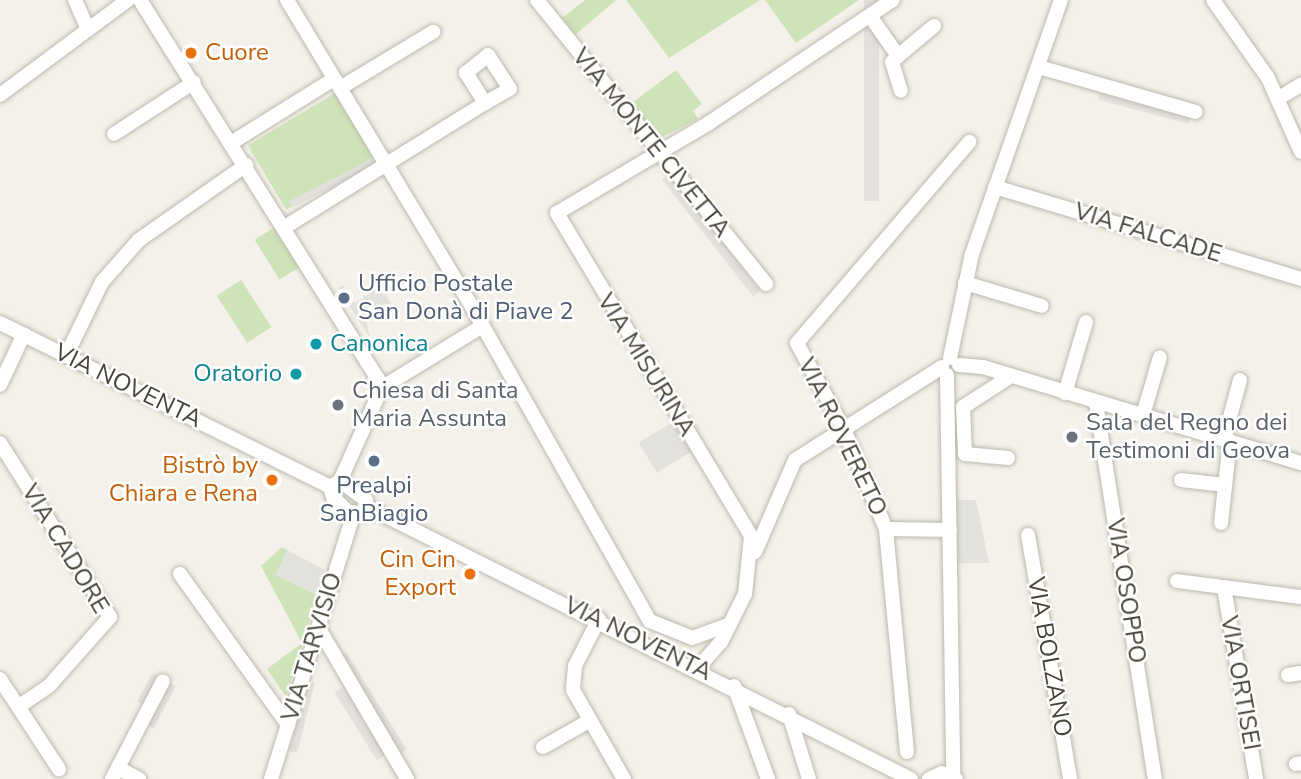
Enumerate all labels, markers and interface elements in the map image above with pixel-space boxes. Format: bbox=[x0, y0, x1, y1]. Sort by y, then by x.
place label: Cuore bbox=[205, 39, 269, 67]
street label: VIA MONTE CIVETTA bbox=[566, 43, 736, 243]
marker: Cuore bbox=[183, 45, 199, 61]
street label: VIA FALCADE bbox=[1071, 197, 1225, 269]
place label: Ufficio Postale San Donà di Piave 2 bbox=[358, 270, 574, 326]
street label: VIA MISURINA bbox=[591, 288, 701, 442]
marker: Ufficio Postale San Donà di Piave 2 bbox=[336, 290, 352, 306]
place label: Canonica bbox=[330, 330, 428, 358]
marker: Canonica bbox=[308, 336, 324, 352]
street label: VIA NOVENTA bbox=[50, 338, 206, 434]
street label: VIA ROVERETO bbox=[791, 353, 893, 521]
place label: Oratorio bbox=[193, 360, 282, 388]
marker: Oratorio bbox=[288, 366, 304, 382]
place label: Chiesa di Santa Maria Assunta bbox=[352, 377, 519, 433]
marker: Chiesa di Santa Maria Assunta bbox=[330, 397, 346, 413]
place label: Sala del Regno dei Testimoni di Geova bbox=[1086, 409, 1290, 465]
marker: Sala del Regno dei Testimoni di Geova bbox=[1064, 429, 1080, 445]
place label: Bistrò by Chiara e Rena bbox=[109, 452, 258, 508]
marker: Prealpi SanBiagio bbox=[366, 453, 382, 469]
marker: Bistrò by Chiara e Rena bbox=[264, 472, 280, 488]
place label: Prealpi SanBiagio bbox=[320, 472, 428, 528]
street label: VIA CADORE bbox=[15, 479, 115, 619]
street label: VIA OSOPPO bbox=[1100, 516, 1152, 666]
place label: Cin Cin Export bbox=[379, 546, 456, 602]
marker: Cin Cin Export bbox=[462, 566, 478, 582]
street label: VIA TARVISIO bbox=[276, 569, 348, 725]
street label: VIA BOLZANO bbox=[1021, 575, 1077, 739]
street label: VIA NOVENTA bbox=[560, 591, 716, 687]
street label: VIA ORTISEI bbox=[1214, 614, 1266, 752]

